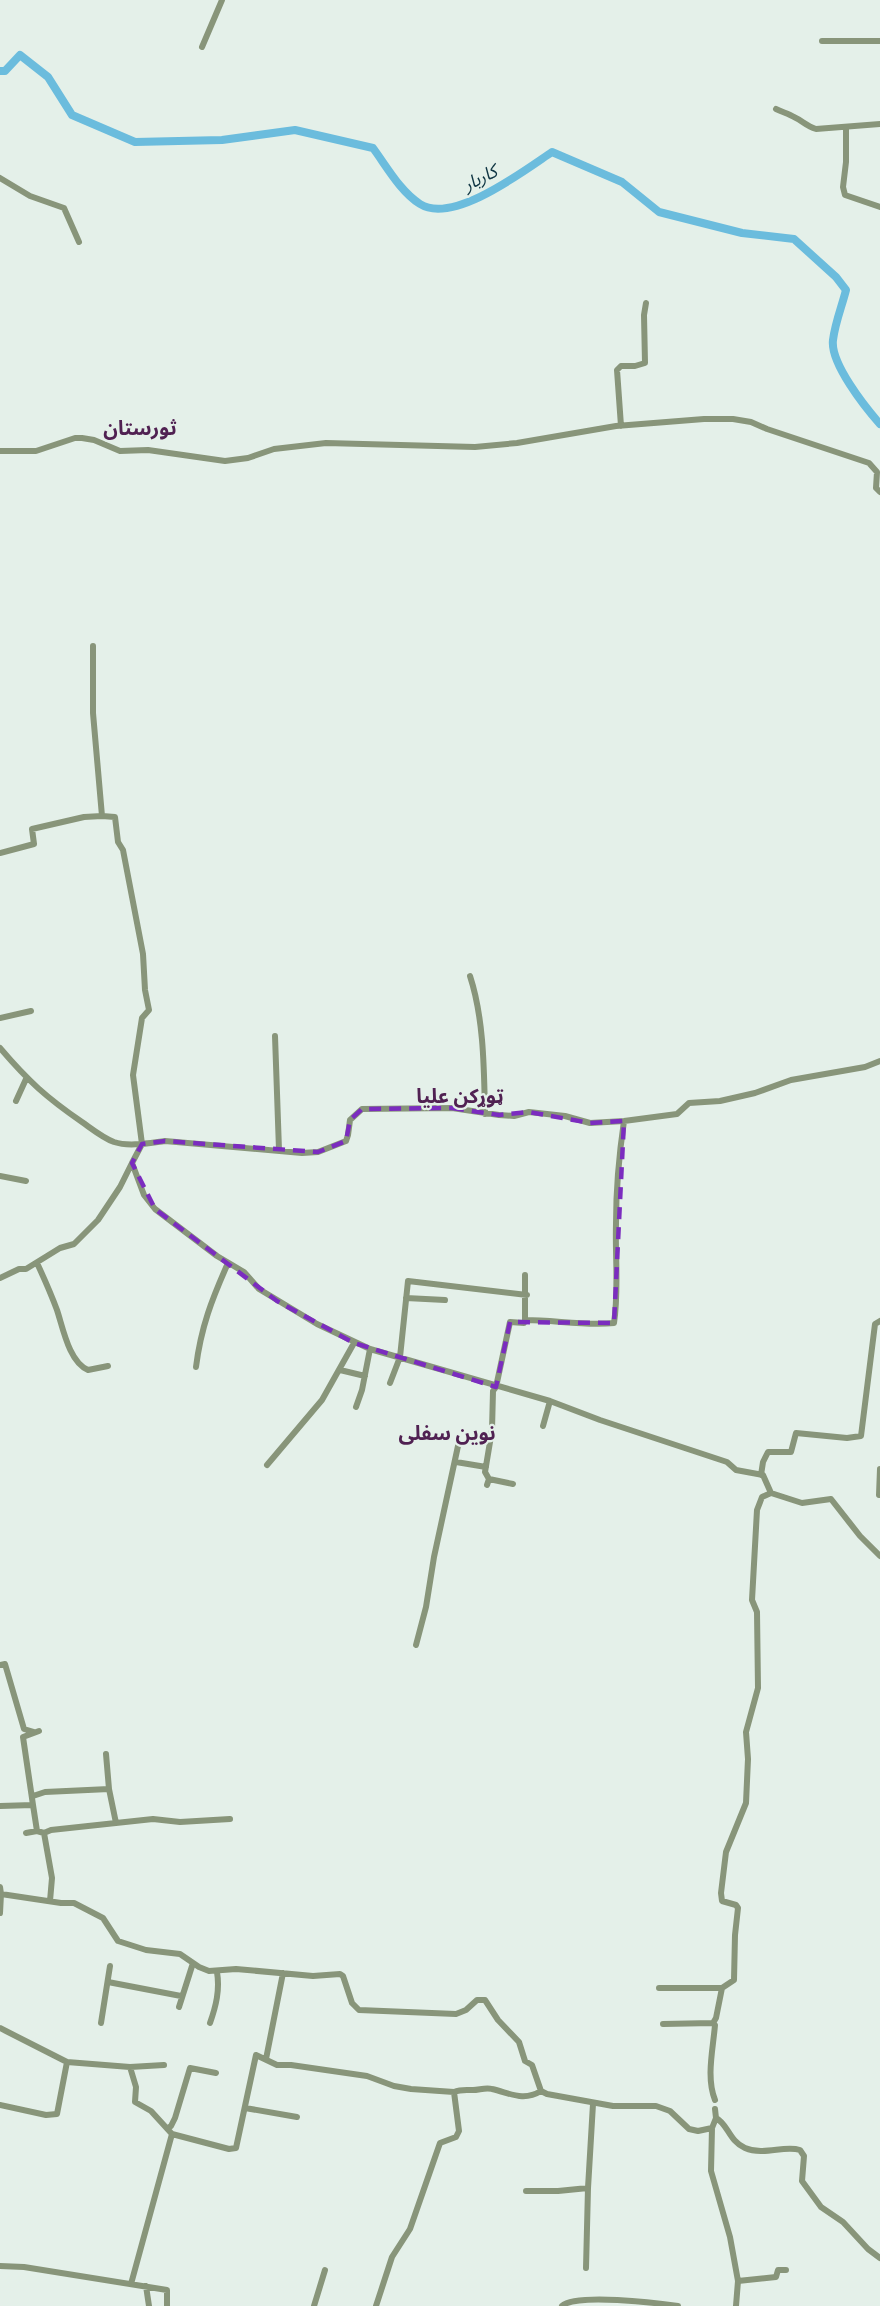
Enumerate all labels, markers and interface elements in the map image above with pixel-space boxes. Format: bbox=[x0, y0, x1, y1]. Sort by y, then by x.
water label: کاربار bbox=[457, 159, 504, 197]
district label: ثورستان bbox=[103, 416, 177, 440]
district label: ټوړکن علیا bbox=[416, 1084, 504, 1108]
district label: نوین سفلى bbox=[398, 1421, 496, 1445]

